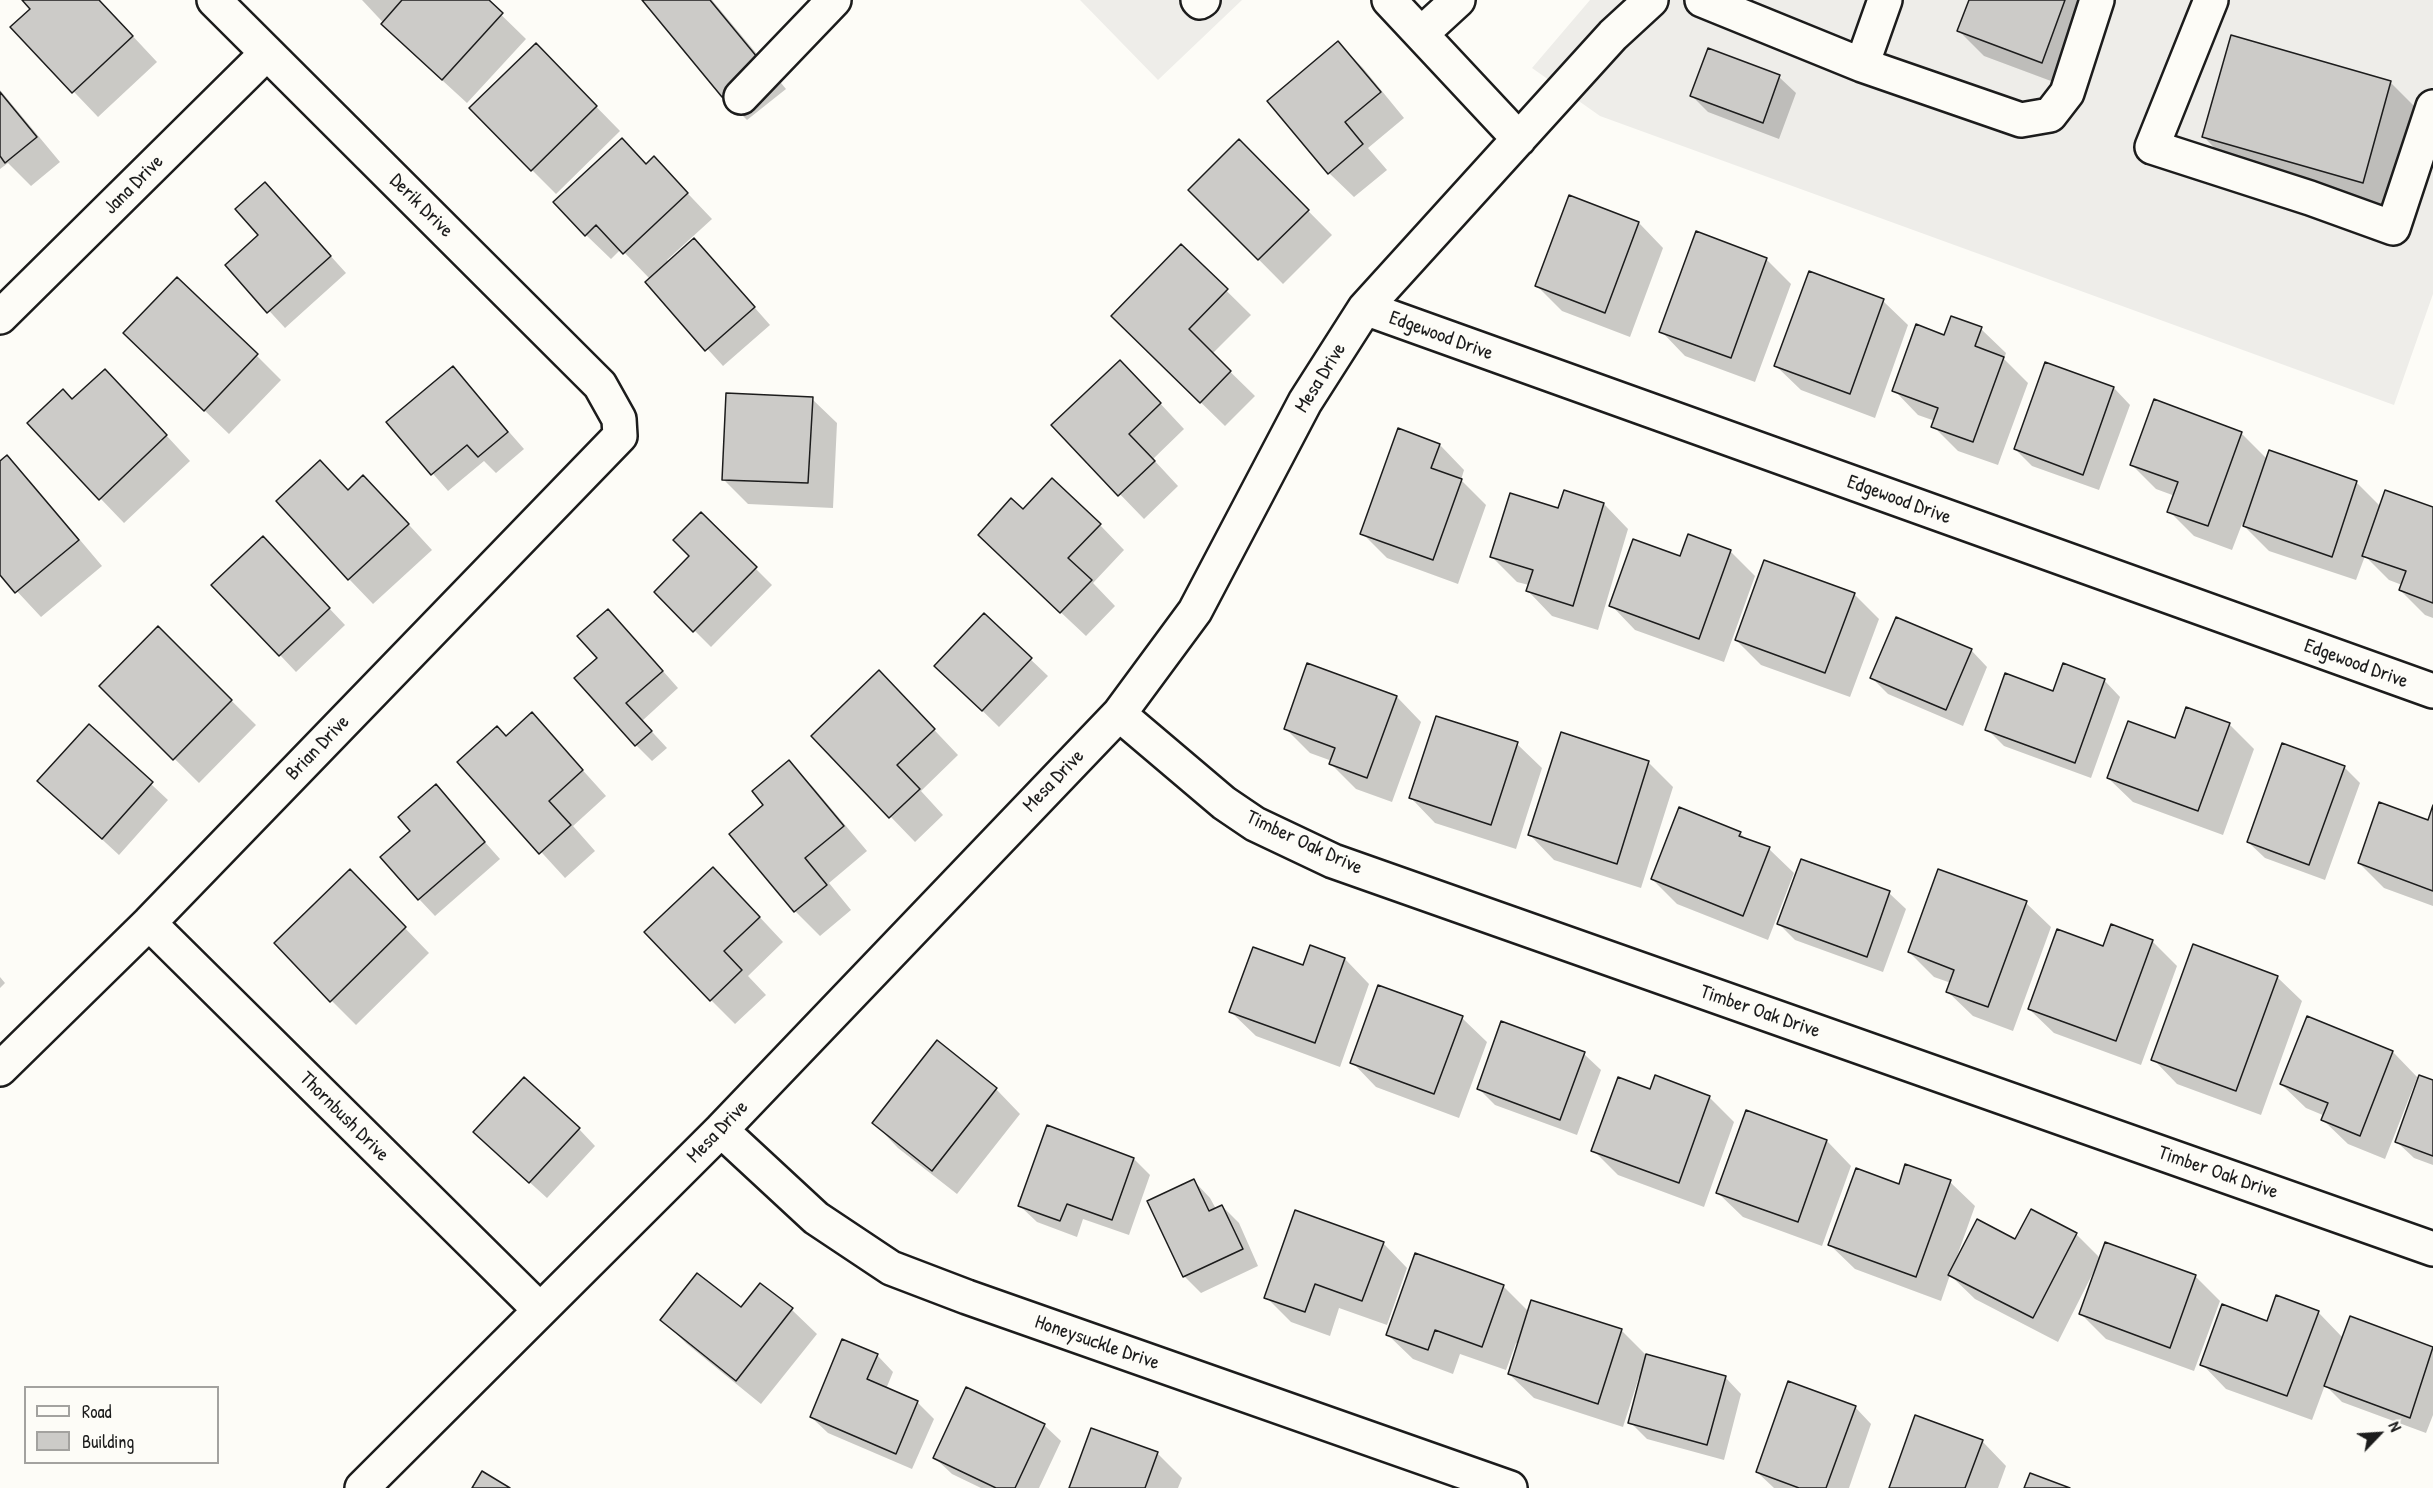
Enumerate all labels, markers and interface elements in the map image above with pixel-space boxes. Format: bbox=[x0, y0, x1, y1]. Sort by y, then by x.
street label: Jana Drive bbox=[99, 150, 169, 220]
street label: Derik Drive bbox=[384, 169, 458, 243]
street label: Edgewood Drive bbox=[1386, 306, 1496, 366]
street label: Mesa Drive bbox=[1290, 339, 1352, 417]
street label: Edgewood Drive bbox=[1844, 470, 1954, 530]
street label: Edgewood Drive bbox=[2301, 634, 2411, 694]
street label: Brian Drive bbox=[281, 710, 355, 786]
street label: Mesa Drive bbox=[1018, 745, 1090, 817]
street label: Timber Oak Drive bbox=[1242, 806, 1366, 880]
street label: Timber Oak Drive bbox=[1697, 980, 1823, 1044]
street label: Thornbush Drive bbox=[294, 1067, 394, 1167]
street label: Mesa Drive bbox=[682, 1096, 754, 1168]
street label: Timber Oak Drive bbox=[2155, 1141, 2281, 1205]
street label: Honeysuckle Drive bbox=[1032, 1310, 1162, 1376]
legend bbox=[24, 1386, 219, 1464]
text: Road bbox=[82, 1399, 112, 1424]
north arrow bbox=[2349, 1404, 2409, 1464]
text: N bbox=[2384, 1418, 2407, 1435]
text: Building bbox=[82, 1429, 134, 1454]

